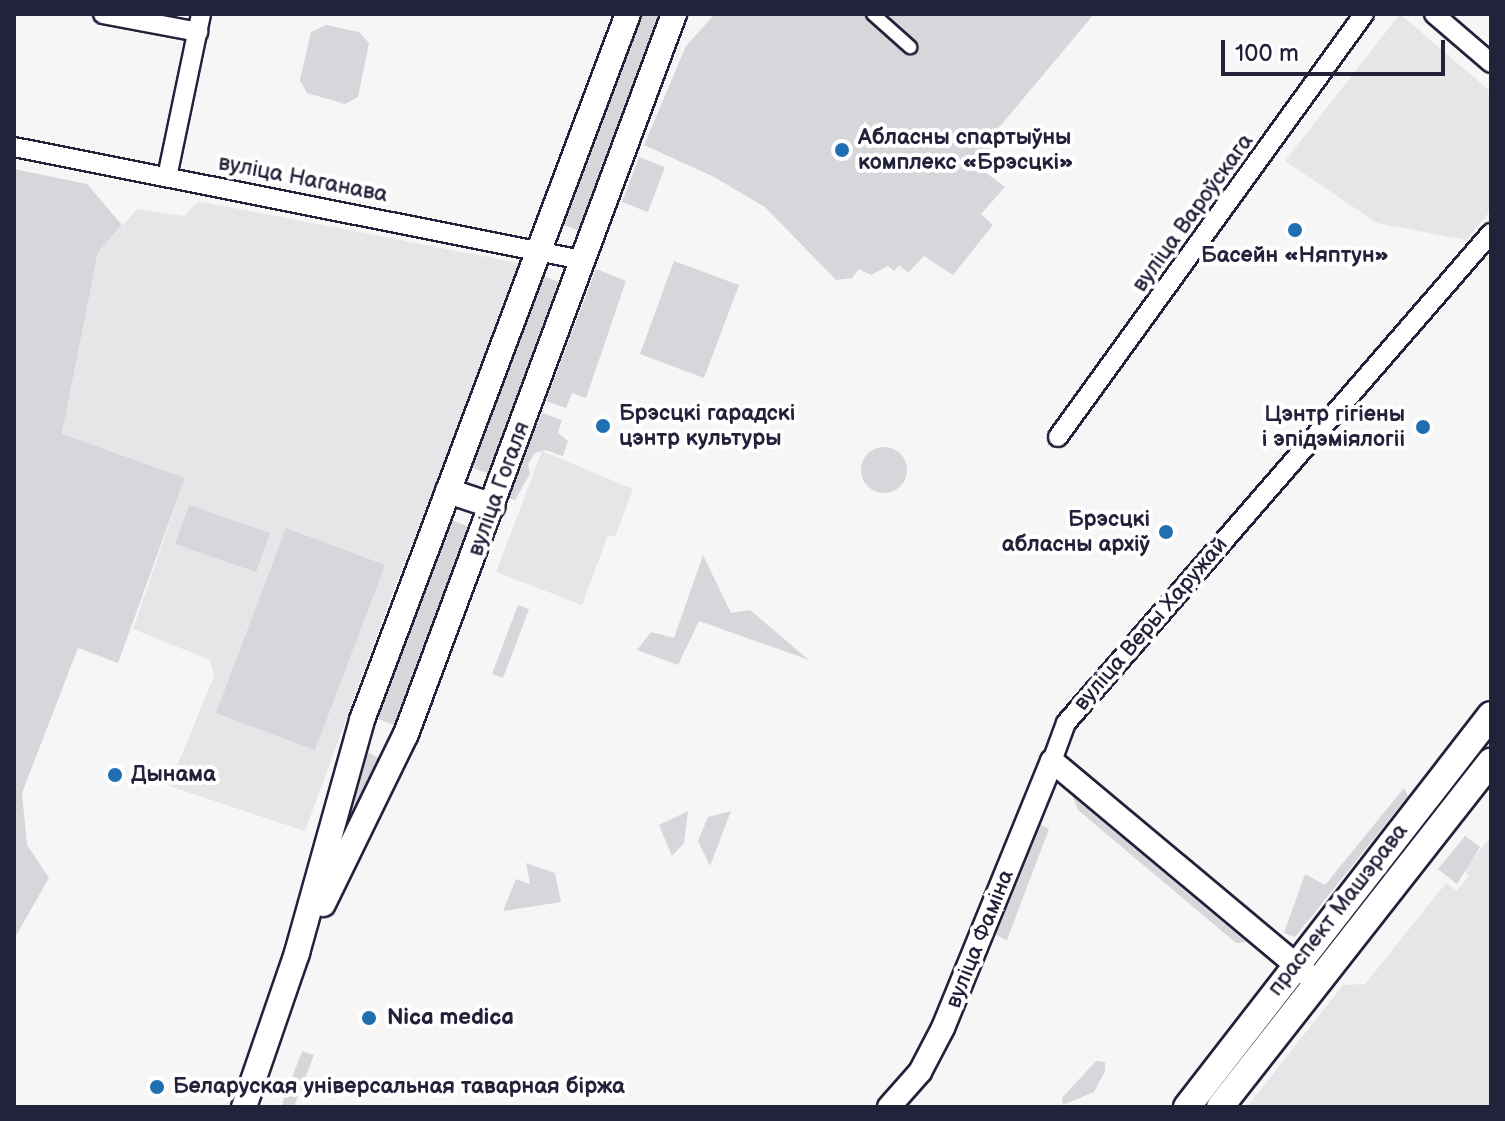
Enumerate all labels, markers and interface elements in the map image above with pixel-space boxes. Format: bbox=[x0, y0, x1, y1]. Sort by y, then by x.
scale bar bbox=[1225, 24, 1449, 74]
text: 100 m bbox=[1235, 39, 1299, 68]
place label: Абласны спартыўны комплекс «Брэсцкі» bbox=[858, 124, 1073, 176]
street label: вуліца Вароўскага bbox=[1127, 129, 1259, 297]
marker: Абласны спартыўны комплекс «Брэсцкі» bbox=[833, 141, 851, 159]
street label: вуліца Наганава bbox=[216, 150, 390, 208]
marker: Басейн «Няптун» bbox=[1286, 221, 1304, 239]
place label: Басейн «Няптун» bbox=[1201, 243, 1389, 269]
place label: Брэсцкі гарадскі цэнтр культуры bbox=[619, 400, 795, 452]
place label: Цэнтр гігіены і эпідэміялогіі bbox=[1262, 401, 1405, 452]
marker: Цэнтр гігіены і эпідэміялогіі bbox=[1412, 416, 1434, 438]
marker: Брэсцкі гарадскі цэнтр культуры bbox=[594, 417, 612, 435]
street label: вуліца Гогаля bbox=[463, 418, 535, 560]
place label: Брэсцкі абласны архіў bbox=[1002, 506, 1150, 558]
marker: Брэсцкі абласны архіў bbox=[1157, 523, 1175, 541]
street label: вуліца Веры Харужай bbox=[1068, 532, 1234, 716]
place label: Дынама bbox=[131, 762, 216, 788]
marker: Дынама bbox=[106, 766, 124, 784]
street label: праспект Машэрава bbox=[1263, 819, 1413, 1001]
street label: вуліца Фаміна bbox=[940, 866, 1020, 1012]
place label: Nica medica bbox=[387, 1005, 514, 1031]
marker: Nica medica bbox=[358, 1007, 380, 1029]
place label: Беларуская універсальная таварная біржа bbox=[173, 1074, 625, 1100]
marker: Беларуская універсальная таварная біржа bbox=[148, 1078, 166, 1096]

